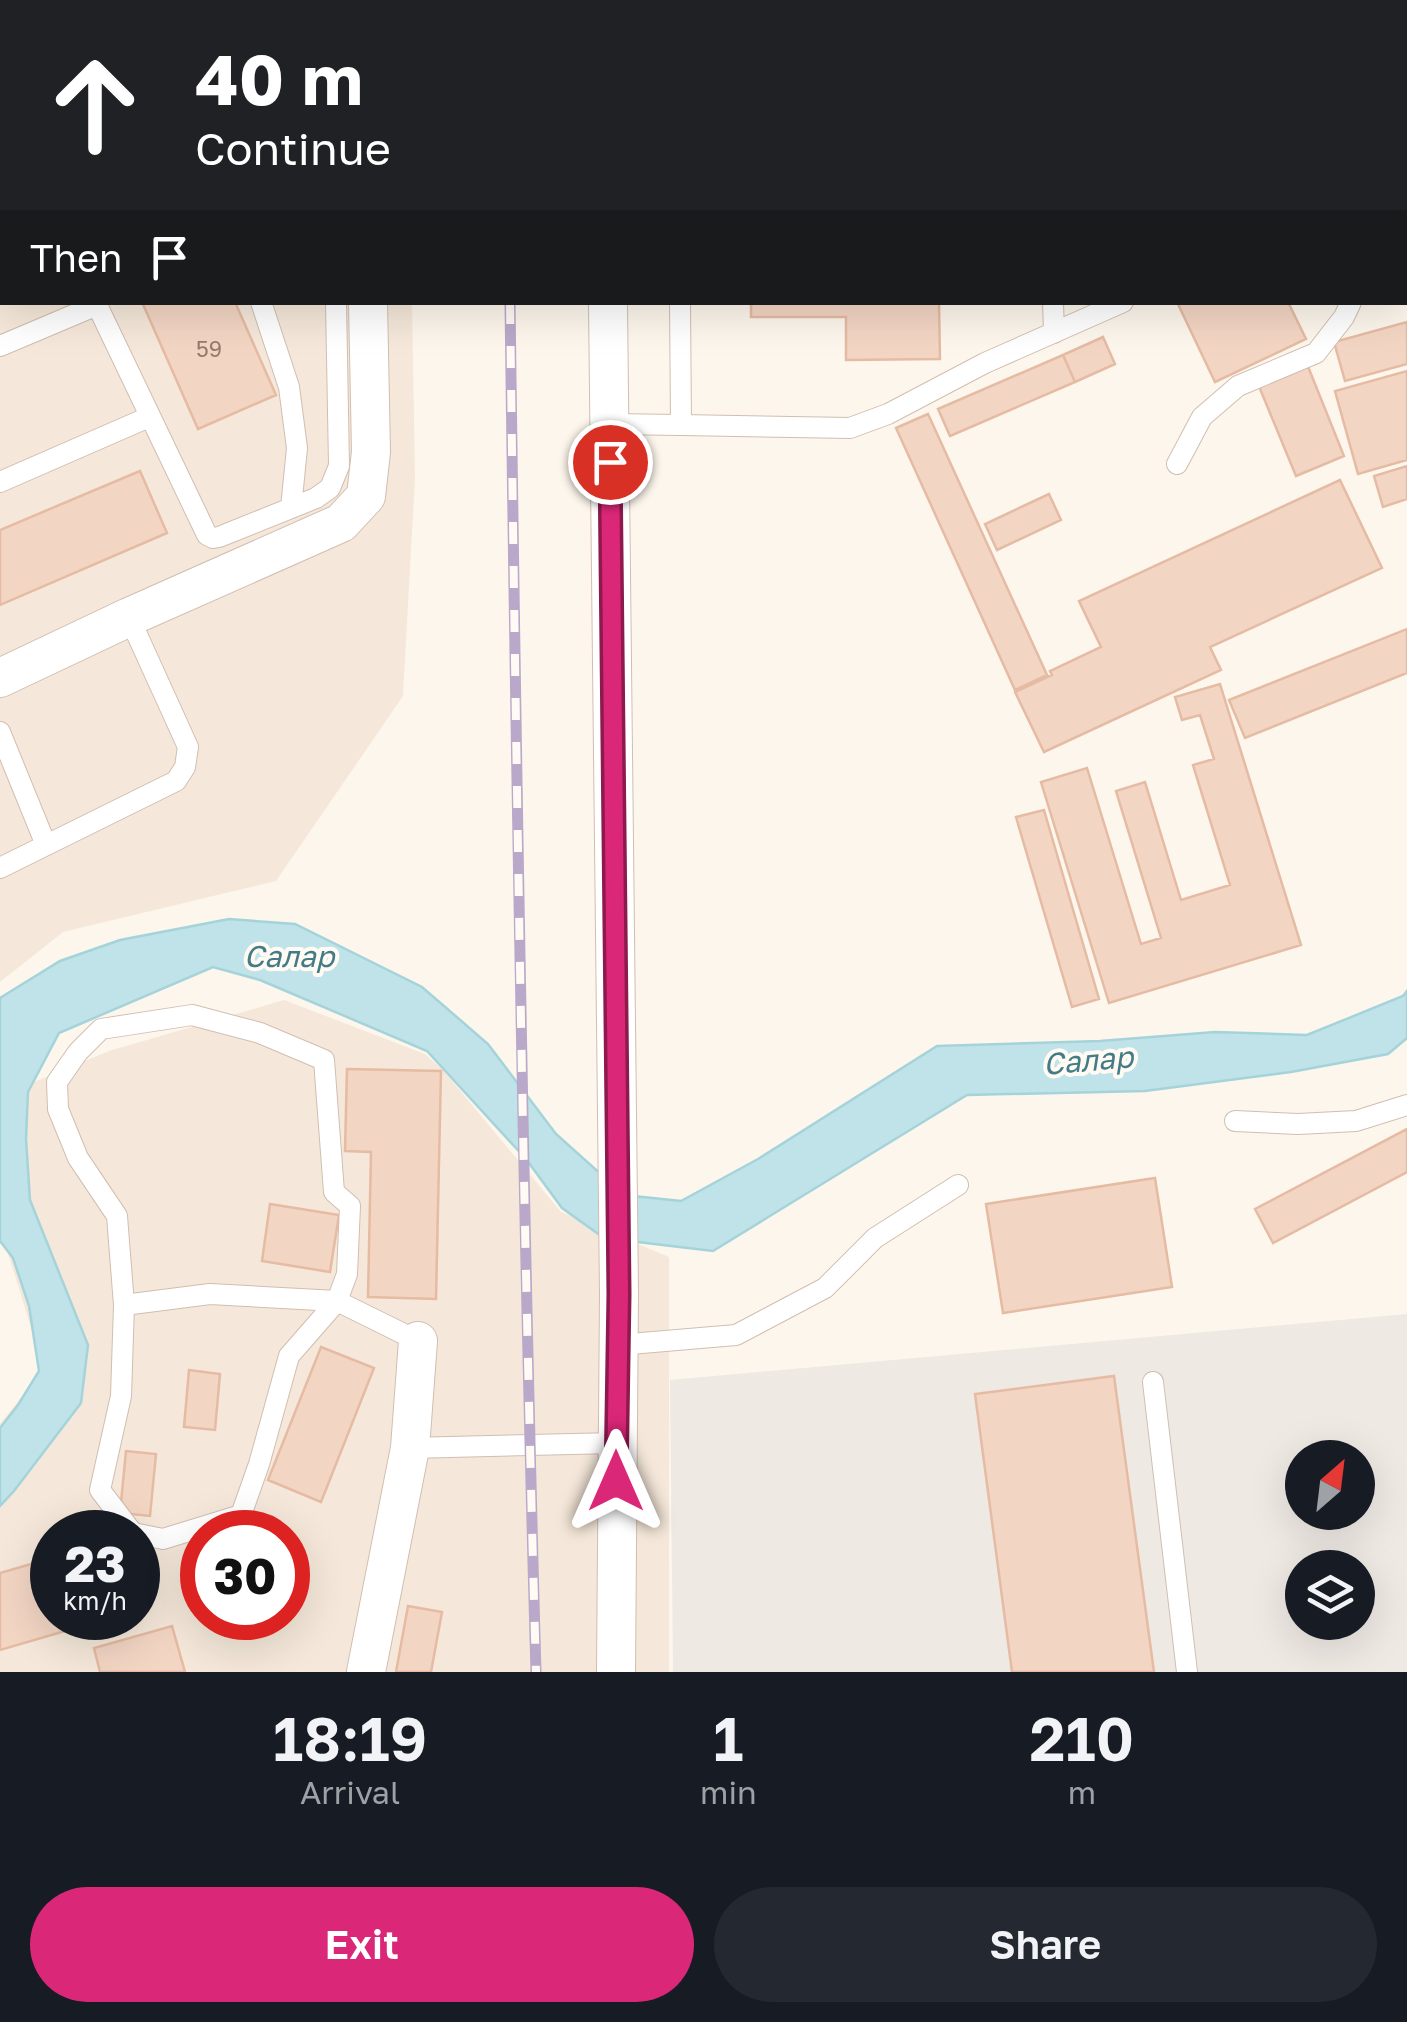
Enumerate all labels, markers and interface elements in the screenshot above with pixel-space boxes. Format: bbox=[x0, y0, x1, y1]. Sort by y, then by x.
text: 40 m bbox=[195, 36, 363, 120]
icon: ahead bbox=[30, 40, 160, 170]
text: Continue bbox=[195, 121, 391, 175]
icon: arrive bbox=[142, 230, 197, 285]
text: Then bbox=[30, 235, 122, 280]
house number: 59 bbox=[196, 335, 222, 362]
pin bbox=[568, 420, 653, 505]
icon: arrive bbox=[583, 435, 638, 490]
water label: Салар bbox=[244, 938, 337, 974]
water label: Салар bbox=[1041, 1038, 1137, 1082]
position arrow bbox=[564, 1429, 668, 1533]
north arrow bbox=[1285, 1440, 1375, 1530]
map controls bbox=[1285, 1440, 1375, 1640]
speed limit sign: 30 bbox=[180, 1510, 310, 1640]
text: 23 bbox=[64, 1533, 125, 1593]
button: layers bbox=[1285, 1550, 1375, 1640]
text: km/h bbox=[63, 1585, 127, 1616]
text: 18:19 bbox=[273, 1702, 427, 1774]
text: 1 bbox=[713, 1702, 743, 1774]
text: 210 bbox=[1030, 1702, 1134, 1774]
text: Arrival bbox=[300, 1773, 400, 1811]
text: min bbox=[700, 1773, 757, 1811]
text: m bbox=[1068, 1773, 1096, 1811]
button: Exit bbox=[30, 1887, 694, 2002]
button: Share bbox=[714, 1887, 1377, 2002]

